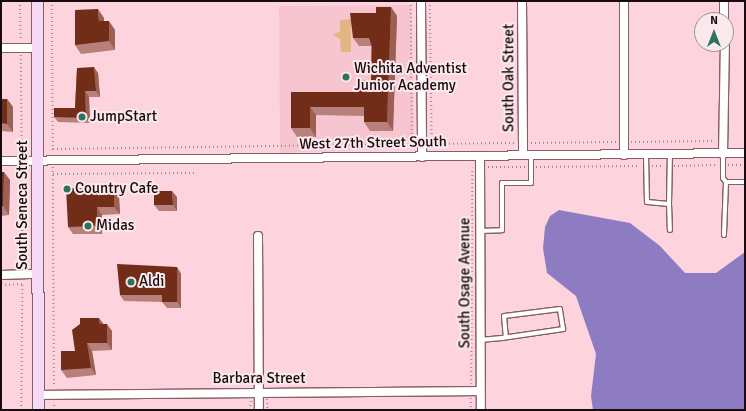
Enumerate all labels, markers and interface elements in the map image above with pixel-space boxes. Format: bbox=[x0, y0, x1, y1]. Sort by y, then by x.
north arrow bbox=[694, 12, 734, 52]
text: N bbox=[710, 14, 718, 27]
street label: South Oak Street bbox=[500, 24, 518, 132]
place label: Wichita Adventist Junior Academy bbox=[354, 59, 467, 94]
marker: Wichita Adventist Junior Academy bbox=[341, 72, 351, 82]
place label: JumpStart bbox=[90, 108, 157, 126]
marker: JumpStart bbox=[77, 112, 87, 122]
street label: West 27th Street South bbox=[299, 133, 447, 153]
street label: South Seneca Street bbox=[14, 140, 32, 270]
place label: Country Cafe bbox=[75, 180, 159, 198]
marker: Country Cafe bbox=[62, 184, 72, 194]
place label: Midas bbox=[96, 217, 134, 235]
street label: South Osage Avenue bbox=[456, 218, 474, 348]
marker: Midas bbox=[83, 221, 93, 231]
place label: Aldi bbox=[139, 273, 164, 291]
marker: Aldi bbox=[126, 277, 136, 287]
street label: Barbara Street bbox=[212, 370, 306, 388]

